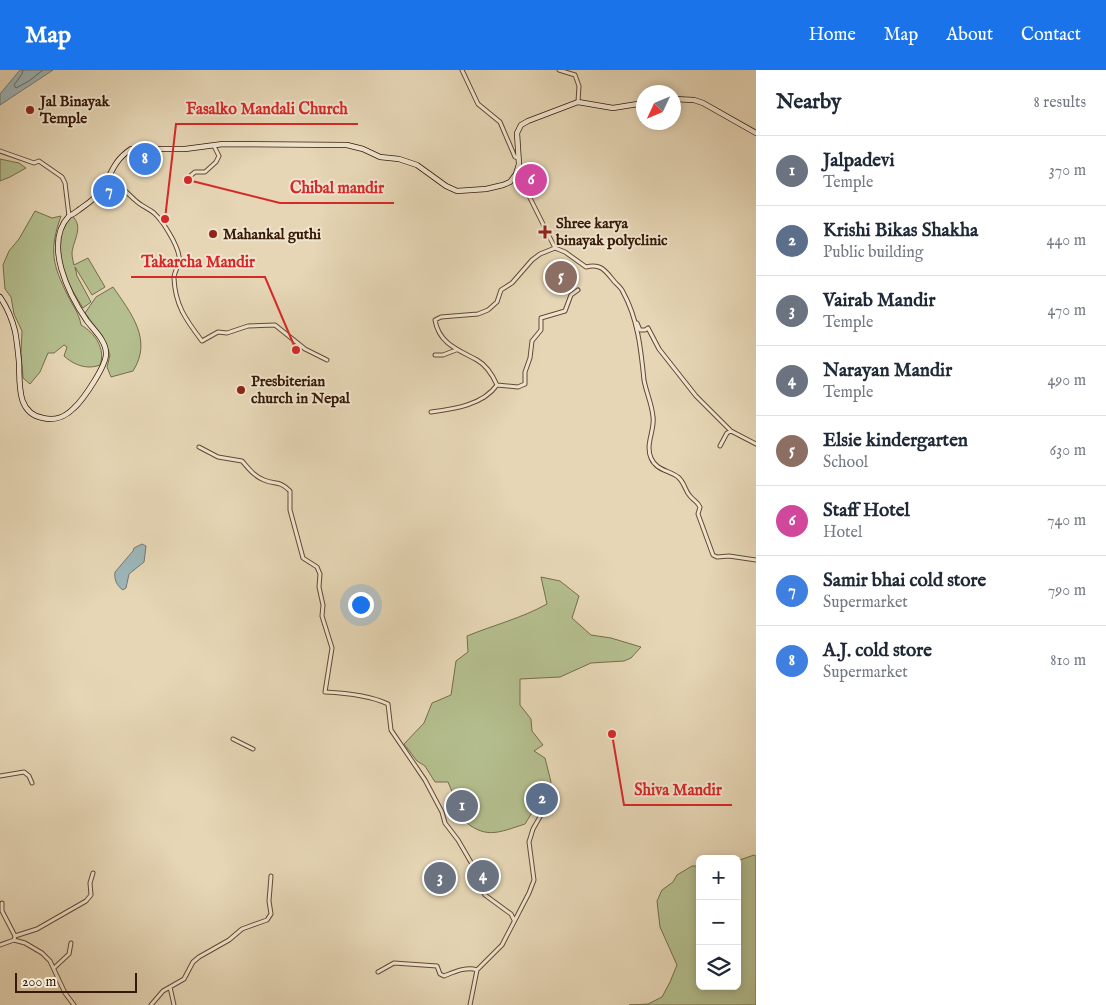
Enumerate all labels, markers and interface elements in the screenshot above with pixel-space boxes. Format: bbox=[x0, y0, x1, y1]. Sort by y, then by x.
text: Map bbox=[25, 20, 71, 51]
text: Home bbox=[809, 24, 856, 47]
text: Map bbox=[884, 24, 918, 47]
text: About bbox=[946, 24, 993, 47]
text: Contact bbox=[1021, 24, 1081, 47]
north arrow bbox=[636, 85, 681, 130]
text: Nearby bbox=[776, 89, 841, 116]
place label: Jal Binayak Temple bbox=[38, 92, 111, 128]
callout: Fasalko Mandali Church bbox=[176, 93, 358, 124]
text: 8 results bbox=[1034, 93, 1086, 113]
text: Fasalko Mandali Church bbox=[186, 100, 348, 120]
marker: Jal Binayak Temple bbox=[24, 104, 36, 116]
pin: 8 bbox=[129, 140, 161, 178]
text: Jalpadevi bbox=[823, 149, 895, 173]
pin: 6 bbox=[515, 161, 547, 199]
text: 1 bbox=[789, 161, 795, 181]
text: 370 m bbox=[1049, 161, 1086, 181]
pin: 7 bbox=[93, 172, 125, 210]
callout: Chibal mandir bbox=[280, 172, 394, 203]
text: Temple bbox=[823, 173, 873, 193]
text: Chibal mandir bbox=[290, 179, 384, 199]
place label: Shree karya binayak polyclinic bbox=[555, 214, 668, 250]
text: Krishi Bikas Shakha bbox=[823, 219, 978, 243]
place label: Mahankal guthi bbox=[223, 225, 321, 244]
marker: Shree karya binayak polyclinic bbox=[538, 225, 552, 239]
marker: Mahankal guthi bbox=[207, 228, 219, 240]
text: 2 bbox=[788, 231, 796, 251]
text: 440 m bbox=[1047, 231, 1086, 251]
text: Public building bbox=[823, 243, 923, 263]
callout: Takarcha Mandir bbox=[131, 246, 265, 277]
text: Takarcha Mandir bbox=[140, 253, 255, 273]
pin: 5 bbox=[545, 258, 577, 296]
text: Vairab Mandir bbox=[823, 289, 935, 313]
text: 3 bbox=[789, 301, 795, 321]
text: 470 m bbox=[1047, 301, 1086, 321]
text: Temple bbox=[823, 313, 873, 333]
text: Narayan Mandir bbox=[823, 359, 952, 383]
text: 4 bbox=[788, 371, 796, 391]
text: 490 m bbox=[1047, 371, 1086, 391]
place label: Presbiterian church in Nepal bbox=[251, 372, 351, 408]
text: Temple bbox=[823, 383, 873, 403]
marker: Presbiterian church in Nepal bbox=[235, 384, 247, 396]
text: Elsie kindergarten bbox=[823, 429, 968, 453]
text: 5 bbox=[789, 441, 795, 461]
text: 630 m bbox=[1050, 441, 1086, 461]
text: School bbox=[823, 453, 868, 473]
text: Staff Hotel bbox=[823, 499, 910, 523]
text: 6 bbox=[789, 511, 795, 531]
text: 740 m bbox=[1047, 511, 1086, 531]
text: Hotel bbox=[823, 523, 862, 543]
text: Samir bhai cold store bbox=[823, 569, 986, 593]
text: 7 bbox=[788, 581, 796, 601]
text: 790 m bbox=[1048, 581, 1086, 601]
your location bbox=[348, 592, 374, 618]
text: Supermarket bbox=[823, 593, 908, 613]
text: A.J. cold store bbox=[823, 639, 932, 663]
text: 8 bbox=[789, 651, 795, 671]
text: 810 m bbox=[1050, 651, 1086, 671]
text: Supermarket bbox=[823, 663, 908, 683]
callout: Shiva Mandir bbox=[624, 774, 732, 805]
pin: 2 bbox=[526, 780, 558, 818]
text: Shiva Mandir bbox=[634, 781, 722, 801]
pin: 1 bbox=[446, 787, 478, 825]
map controls bbox=[696, 855, 741, 990]
button: + bbox=[696, 855, 741, 900]
pin: 4 bbox=[467, 857, 499, 895]
pin: 3 bbox=[424, 859, 456, 897]
button: − bbox=[696, 900, 741, 945]
button: layers bbox=[696, 945, 741, 990]
scale bar bbox=[15, 970, 138, 993]
text: 200 m bbox=[22, 973, 56, 991]

